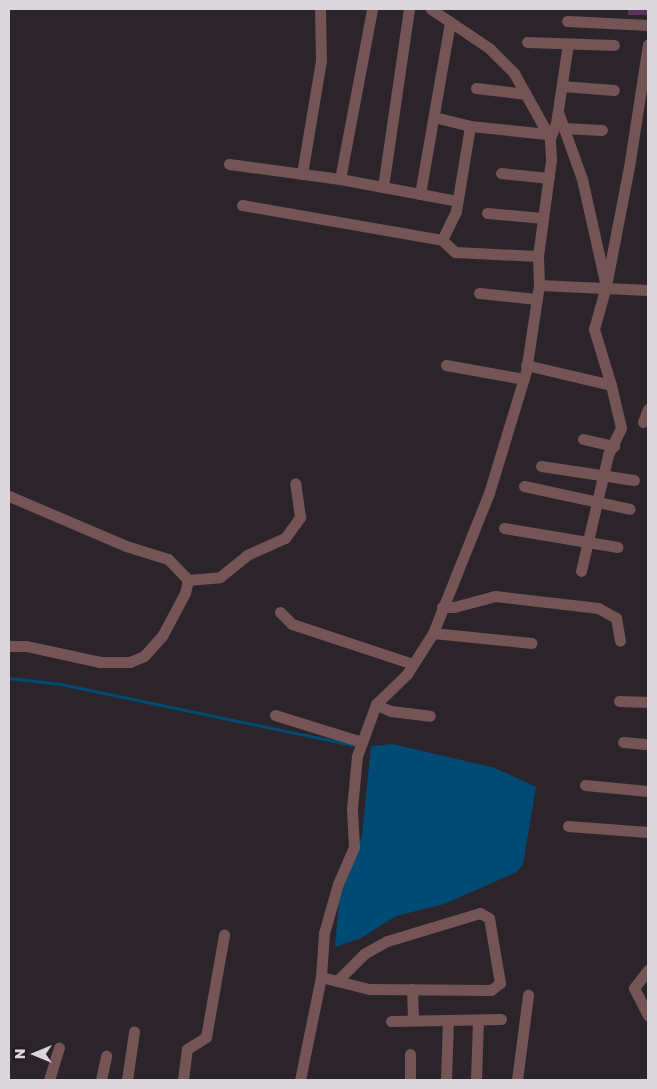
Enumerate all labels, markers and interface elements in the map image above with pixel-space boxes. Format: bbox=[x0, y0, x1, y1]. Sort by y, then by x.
north arrow bbox=[10, 1029, 60, 1079]
text: N bbox=[11, 1049, 28, 1059]

